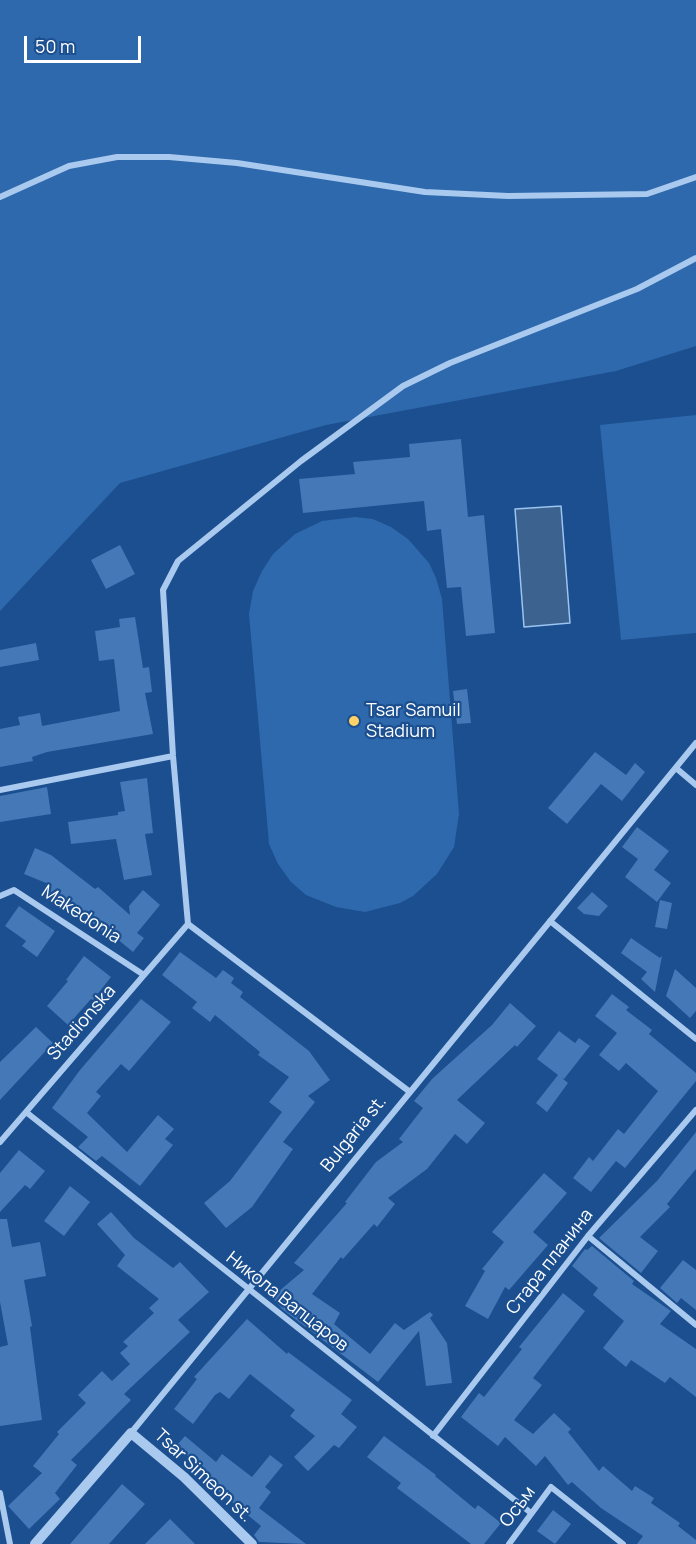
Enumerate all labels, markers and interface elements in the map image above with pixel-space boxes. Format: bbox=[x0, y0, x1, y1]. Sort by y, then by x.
scale bar bbox=[27, 24, 144, 62]
text: 50 m bbox=[35, 34, 75, 58]
place label: Tsar Samuil Stadium bbox=[366, 700, 461, 742]
marker: Tsar Samuil Stadium bbox=[347, 714, 361, 728]
street label: Makedonia bbox=[37, 881, 125, 949]
street label: Stadionska bbox=[43, 981, 121, 1065]
street label: Bulgaria st. bbox=[317, 1091, 391, 1177]
street label: Стара планина bbox=[502, 1205, 598, 1319]
street label: Никола Вапцаров bbox=[222, 1248, 352, 1356]
street label: Tsar Simeon st. bbox=[149, 1425, 257, 1527]
street label: Осъм bbox=[496, 1482, 540, 1532]

